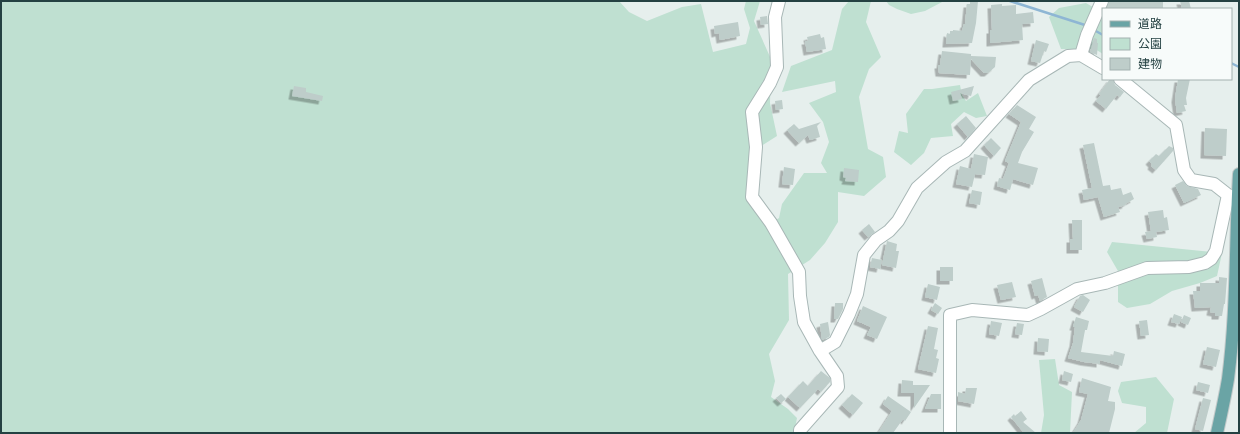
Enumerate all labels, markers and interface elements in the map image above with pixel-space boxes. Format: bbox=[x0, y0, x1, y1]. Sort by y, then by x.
legend bbox=[1102, 8, 1232, 80]
text: 道路 bbox=[1138, 16, 1162, 32]
text: 公園 bbox=[1138, 36, 1162, 52]
text: 建物 bbox=[1138, 56, 1162, 72]

